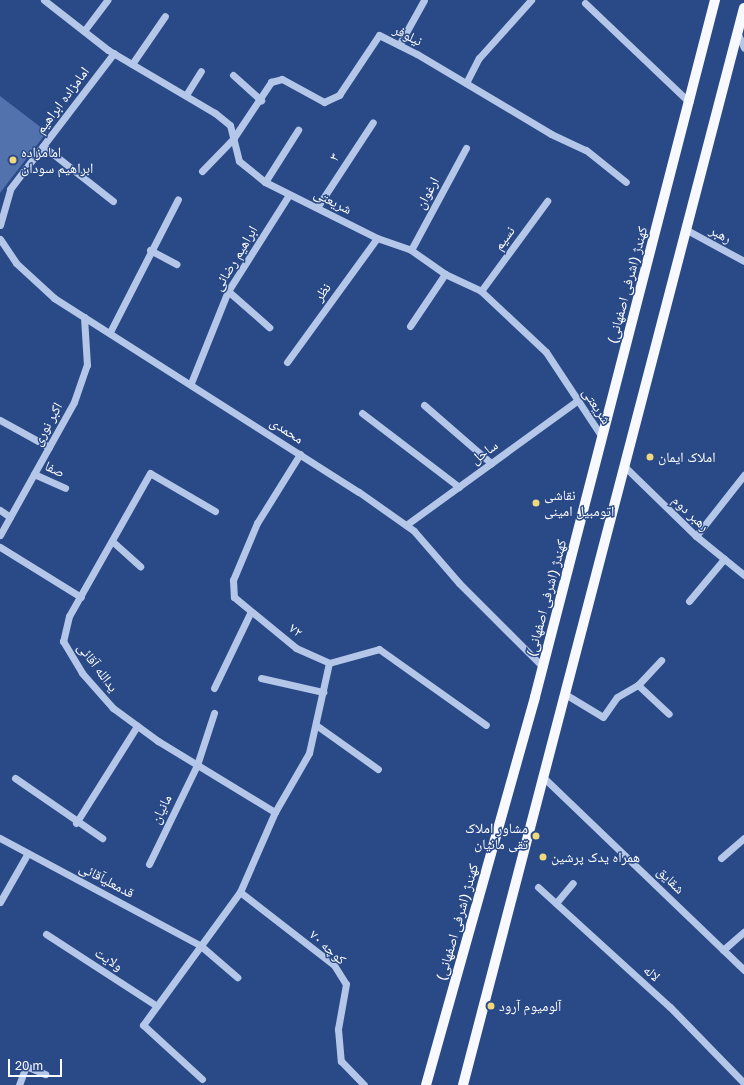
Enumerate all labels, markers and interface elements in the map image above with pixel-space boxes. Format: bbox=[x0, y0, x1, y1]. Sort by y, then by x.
street label: نیلوفر bbox=[391, 21, 425, 49]
street label: امامزاده ابراهیم bbox=[31, 63, 93, 137]
place label: امامزاده ابراهیم سودان bbox=[21, 144, 93, 176]
street label: ۳ bbox=[325, 150, 343, 164]
marker: امامزاده ابراهیم سودان bbox=[8, 155, 18, 165]
street label: ارغوان bbox=[412, 174, 442, 212]
street label: شریعتی bbox=[311, 184, 355, 218]
street label: رهبر bbox=[707, 221, 735, 247]
street label: ابراهیم رضائی bbox=[209, 223, 261, 293]
street label: نسیم bbox=[490, 223, 518, 253]
street label: کهندژ (اشرفی اصفهانی) bbox=[603, 225, 651, 345]
street label: نظر bbox=[310, 280, 334, 304]
street label: شریعتی bbox=[579, 385, 615, 427]
street label: اکبر نوری bbox=[28, 399, 66, 449]
street label: محمدی bbox=[267, 413, 307, 447]
street label: ساحل bbox=[467, 436, 501, 468]
place label: املاک ایمان bbox=[658, 449, 716, 465]
marker: املاک ایمان bbox=[645, 452, 655, 462]
street label: صفا bbox=[42, 457, 68, 481]
place label: نقاشی اتومبیل امینی bbox=[544, 487, 614, 520]
street label: رهبر دوم bbox=[669, 492, 713, 534]
marker: نقاشی اتومبیل امینی bbox=[531, 498, 541, 508]
street label: کهندژ (اشرفی اصفهانی) bbox=[522, 538, 570, 658]
street label: ۷۲ bbox=[286, 620, 306, 640]
street label: یدالله آقائی bbox=[74, 639, 122, 695]
street label: مانیان bbox=[147, 792, 175, 826]
place label: مشاور املاک تقی مانیان bbox=[465, 820, 528, 852]
marker: مشاور املاک تقی مانیان bbox=[531, 831, 541, 841]
place label: همراه یدک پرشین bbox=[551, 849, 640, 865]
marker: همراه یدک پرشین bbox=[538, 852, 548, 862]
street label: قدمعلیآقائی bbox=[77, 859, 137, 901]
street label: کهندژ (اشرفی اصفهانی) bbox=[432, 862, 482, 982]
street label: شقایق bbox=[654, 863, 688, 897]
street label: کوچه ۷۰ bbox=[306, 926, 350, 968]
street label: ولایت bbox=[92, 944, 126, 974]
street label: لاله bbox=[640, 961, 664, 985]
place label: آلومیوم آرود bbox=[499, 998, 561, 1014]
marker: آلومیوم آرود bbox=[486, 1001, 496, 1011]
scale bar bbox=[10, 1051, 64, 1077]
text: 20 m bbox=[15, 1058, 43, 1073]

